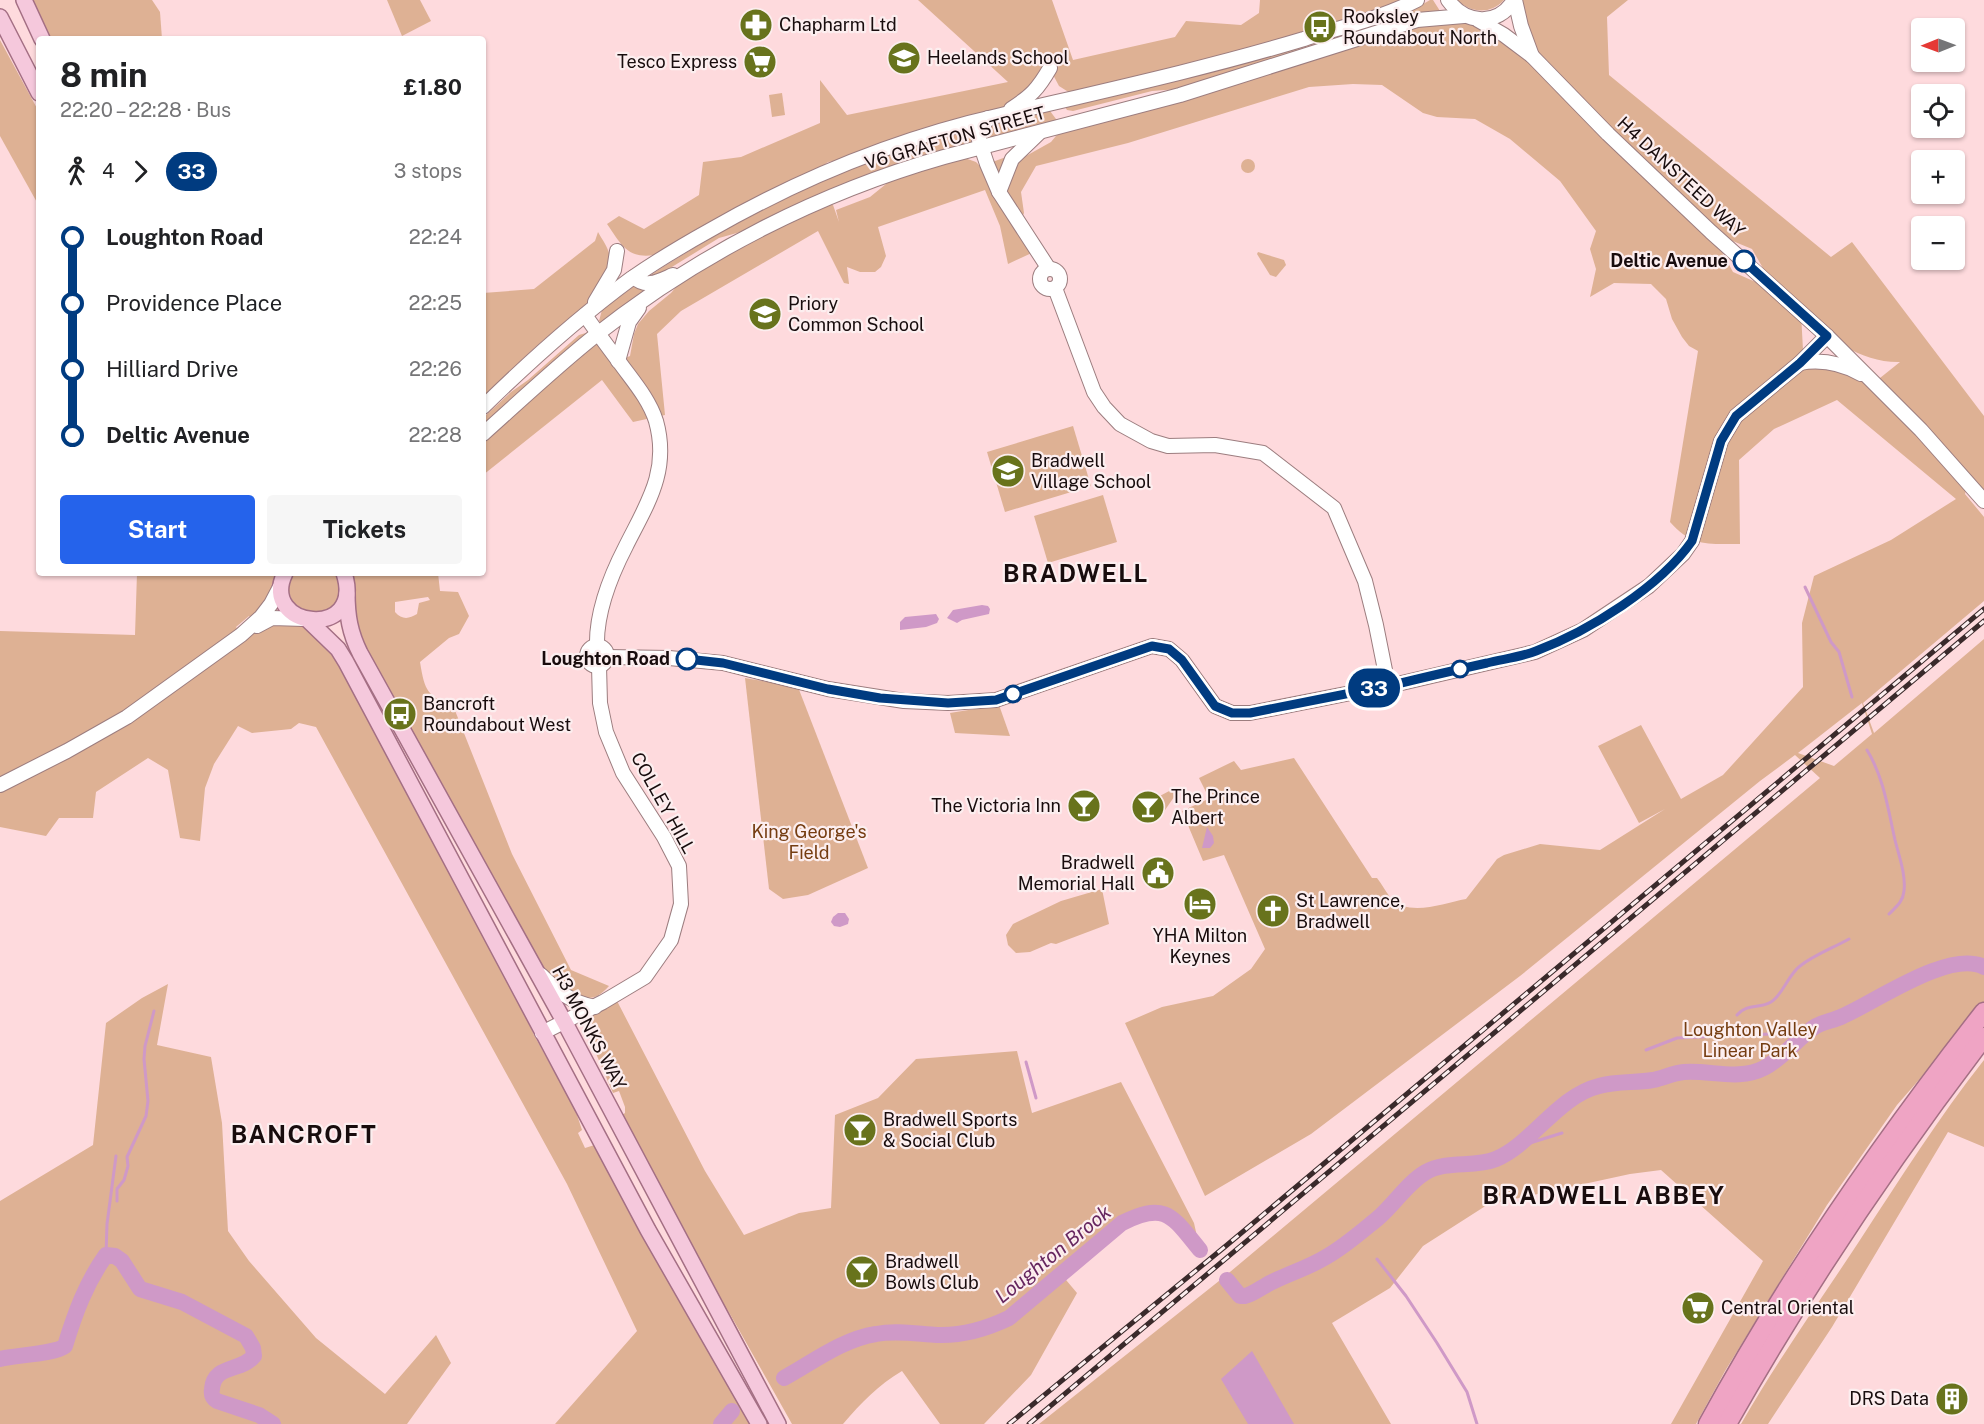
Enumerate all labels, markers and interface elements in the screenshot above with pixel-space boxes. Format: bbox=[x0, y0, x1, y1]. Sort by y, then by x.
place label: Rooksley Roundabout North bbox=[1343, 6, 1497, 48]
pharmacy icon: Chapharm Ltd bbox=[738, 7, 774, 43]
bus stop icon: Rooksley Roundabout North bbox=[1302, 9, 1338, 45]
place label: Chapharm Ltd bbox=[779, 14, 897, 35]
north arrow bbox=[1911, 18, 1965, 72]
map controls bbox=[1911, 18, 1965, 270]
school or university icon: Heelands School bbox=[886, 40, 922, 76]
supermarket icon: Tesco Express bbox=[742, 44, 778, 80]
place label: Heelands School bbox=[927, 47, 1069, 68]
place label: Tesco Express bbox=[617, 51, 737, 72]
text: 8 min bbox=[60, 56, 148, 94]
text: £1.80 bbox=[404, 74, 462, 100]
button: locate bbox=[1911, 84, 1965, 138]
text: 22:20 – 22:28 · Bus bbox=[60, 98, 231, 122]
street label: V6 GRAFTON STREET bbox=[862, 102, 1048, 173]
street label: H4 DANSTEED WAY bbox=[1613, 112, 1750, 241]
button: + bbox=[1911, 150, 1965, 204]
icon: walk bbox=[60, 155, 93, 188]
icon: forward bbox=[124, 155, 157, 188]
text: 4 bbox=[102, 159, 115, 183]
text: 33 bbox=[178, 159, 205, 184]
text: 3 stops bbox=[394, 159, 462, 183]
button: − bbox=[1911, 216, 1965, 270]
text: Loughton Road bbox=[106, 224, 263, 250]
text: 22:24 bbox=[409, 225, 462, 249]
place label: Deltic Avenue bbox=[1610, 250, 1728, 271]
marker: Deltic Avenue bbox=[1733, 250, 1755, 272]
text: Providence Place bbox=[106, 290, 282, 316]
text: 22:25 bbox=[409, 291, 462, 315]
place label: Priory Common School bbox=[788, 293, 925, 335]
school or university icon: Priory Common School bbox=[747, 296, 783, 332]
text: Hilliard Drive bbox=[106, 356, 238, 382]
text: 22:26 bbox=[409, 357, 462, 381]
text: Deltic Avenue bbox=[106, 422, 250, 448]
text: 22:28 bbox=[408, 423, 462, 447]
place label: Bradwell Village School bbox=[1031, 450, 1151, 492]
school or university icon: Bradwell Village School bbox=[990, 453, 1026, 489]
button: Start bbox=[60, 495, 255, 564]
button: Tickets bbox=[267, 495, 462, 564]
district label: BRADWELL bbox=[1003, 559, 1149, 587]
place label: Loughton Road bbox=[541, 648, 670, 669]
marker: Loughton Road bbox=[676, 648, 698, 670]
unlabelled marker bbox=[1451, 660, 1469, 678]
line badge: 33 bbox=[1347, 668, 1401, 708]
text: 33 bbox=[1360, 676, 1388, 701]
unlabelled marker bbox=[1004, 685, 1022, 703]
place label: Bancroft Roundabout West bbox=[423, 693, 571, 735]
bus stop icon: Bancroft Roundabout West bbox=[382, 696, 418, 732]
street label: COLLEY HILL bbox=[627, 748, 700, 857]
place label: The Prince Albert bbox=[1171, 786, 1260, 828]
bar icon: The Victoria Inn bbox=[1066, 788, 1102, 824]
bar icon: The Prince Albert bbox=[1130, 789, 1166, 825]
place label: The Victoria Inn bbox=[931, 795, 1061, 816]
park label: King George's Field bbox=[751, 821, 867, 863]
place label: Bradwell Memorial Hall bbox=[1018, 852, 1135, 894]
public building icon: Bradwell Memorial Hall bbox=[1140, 855, 1176, 891]
hotel icon: YHA Milton Keynes bbox=[1182, 886, 1218, 922]
place label: St Lawrence, Bradwell bbox=[1296, 890, 1405, 932]
church icon: St Lawrence, Bradwell bbox=[1255, 893, 1291, 929]
place label: YHA Milton Keynes bbox=[1153, 925, 1247, 967]
street label: H3 MONKS WAY bbox=[548, 962, 631, 1093]
park label: Loughton Valley Linear Park bbox=[1683, 1019, 1817, 1061]
place label: Bradwell Sports & Social Club bbox=[883, 1109, 1017, 1151]
bar icon: Bradwell Sports & Social Club bbox=[842, 1112, 878, 1148]
district label: BANCROFT bbox=[231, 1120, 377, 1148]
district label: BRADWELL ABBEY bbox=[1483, 1181, 1725, 1209]
water label: Loughton Brook bbox=[990, 1200, 1116, 1308]
place label: Bradwell Bowls Club bbox=[885, 1251, 979, 1293]
bar icon: Bradwell Bowls Club bbox=[844, 1254, 880, 1290]
supermarket icon: Central Oriental bbox=[1680, 1290, 1716, 1326]
place label: Central Oriental bbox=[1721, 1297, 1854, 1318]
building icon: DRS Data bbox=[1934, 1381, 1970, 1417]
place label: DRS Data bbox=[1849, 1388, 1929, 1409]

